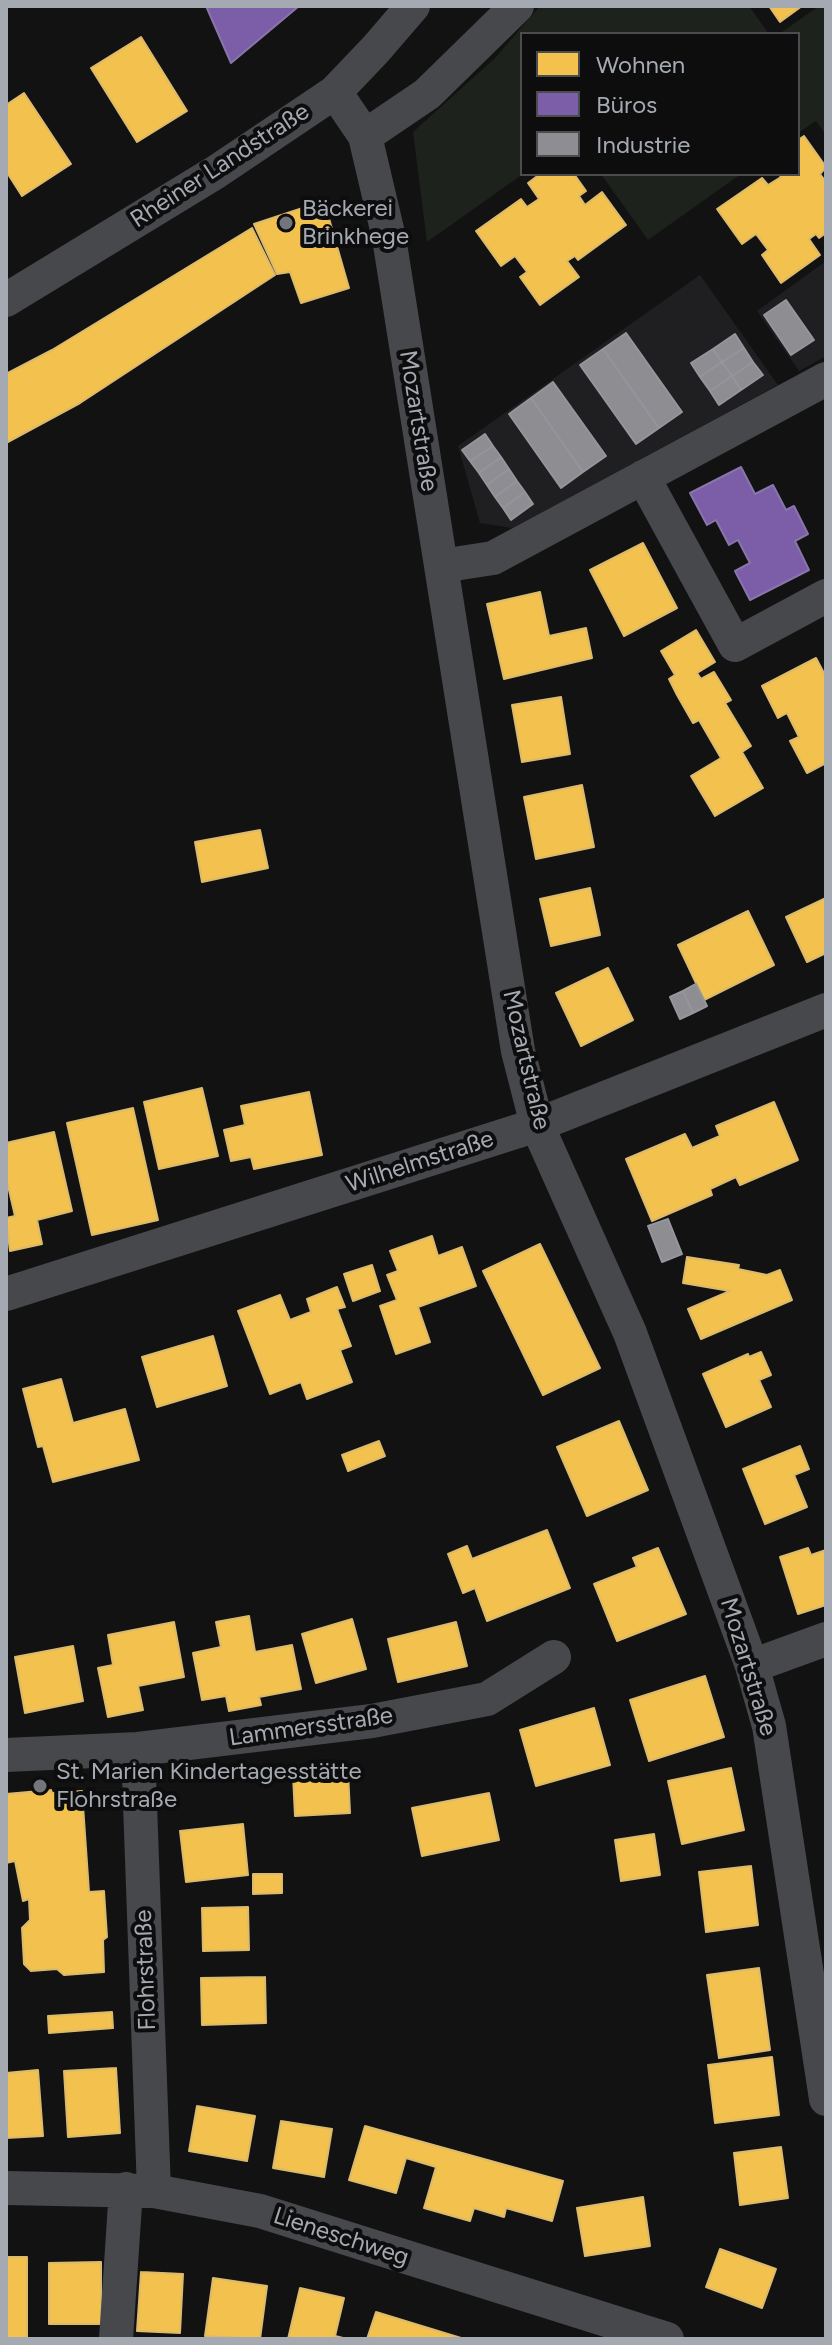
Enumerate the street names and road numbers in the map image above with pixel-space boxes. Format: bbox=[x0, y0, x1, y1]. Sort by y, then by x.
street label: Rheiner Landstraße bbox=[125, 98, 315, 234]
street label: Mozartstraße bbox=[393, 348, 443, 494]
street label: Mozartstraße bbox=[496, 987, 556, 1133]
street label: Wilhelmstraße bbox=[343, 1125, 497, 1199]
street label: Mozartstraße bbox=[713, 1595, 783, 1739]
street label: Lammersstraße bbox=[227, 1701, 395, 1753]
street label: Flohrstraße bbox=[129, 1909, 163, 2031]
street label: Lieneschweg bbox=[270, 2202, 412, 2272]

